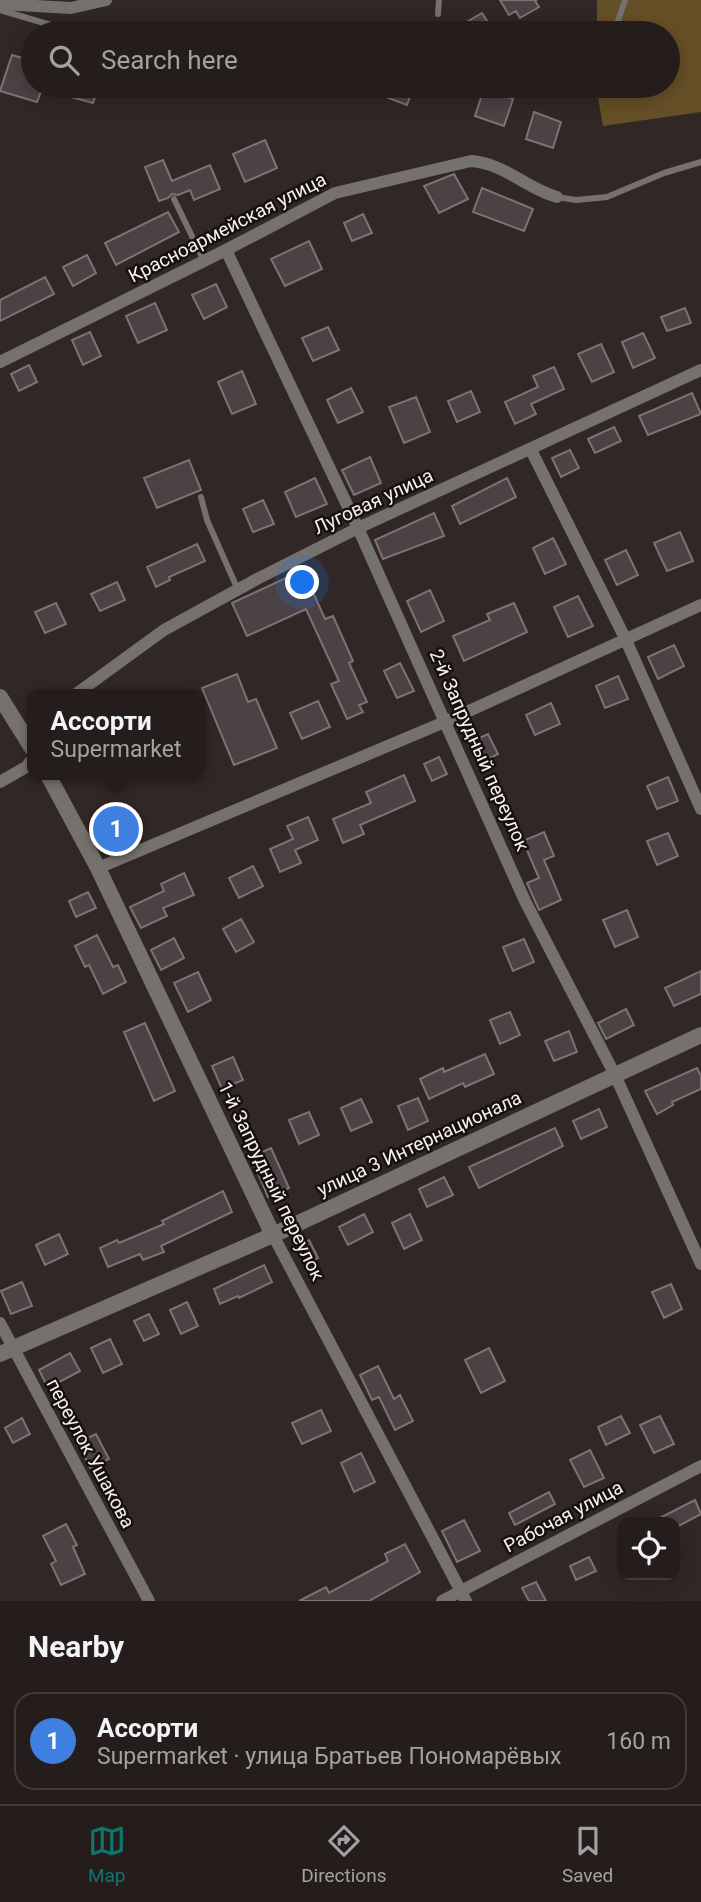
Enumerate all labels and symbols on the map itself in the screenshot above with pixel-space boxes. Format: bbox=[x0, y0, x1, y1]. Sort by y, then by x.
street label: Красноармейская улица bbox=[125, 168, 330, 287]
street label: Луговая улица bbox=[310, 464, 437, 539]
your location bbox=[285, 565, 319, 599]
street label: 2-й Запрудный переулок bbox=[425, 646, 535, 855]
pin: 1 bbox=[93, 803, 139, 855]
street label: 1-й Запрудный переулок bbox=[213, 1078, 330, 1285]
street label: улица 3 Интернационала bbox=[313, 1086, 525, 1201]
street label: переулок Ушакова bbox=[41, 1375, 140, 1532]
street label: Рабочая улица bbox=[500, 1475, 627, 1557]

